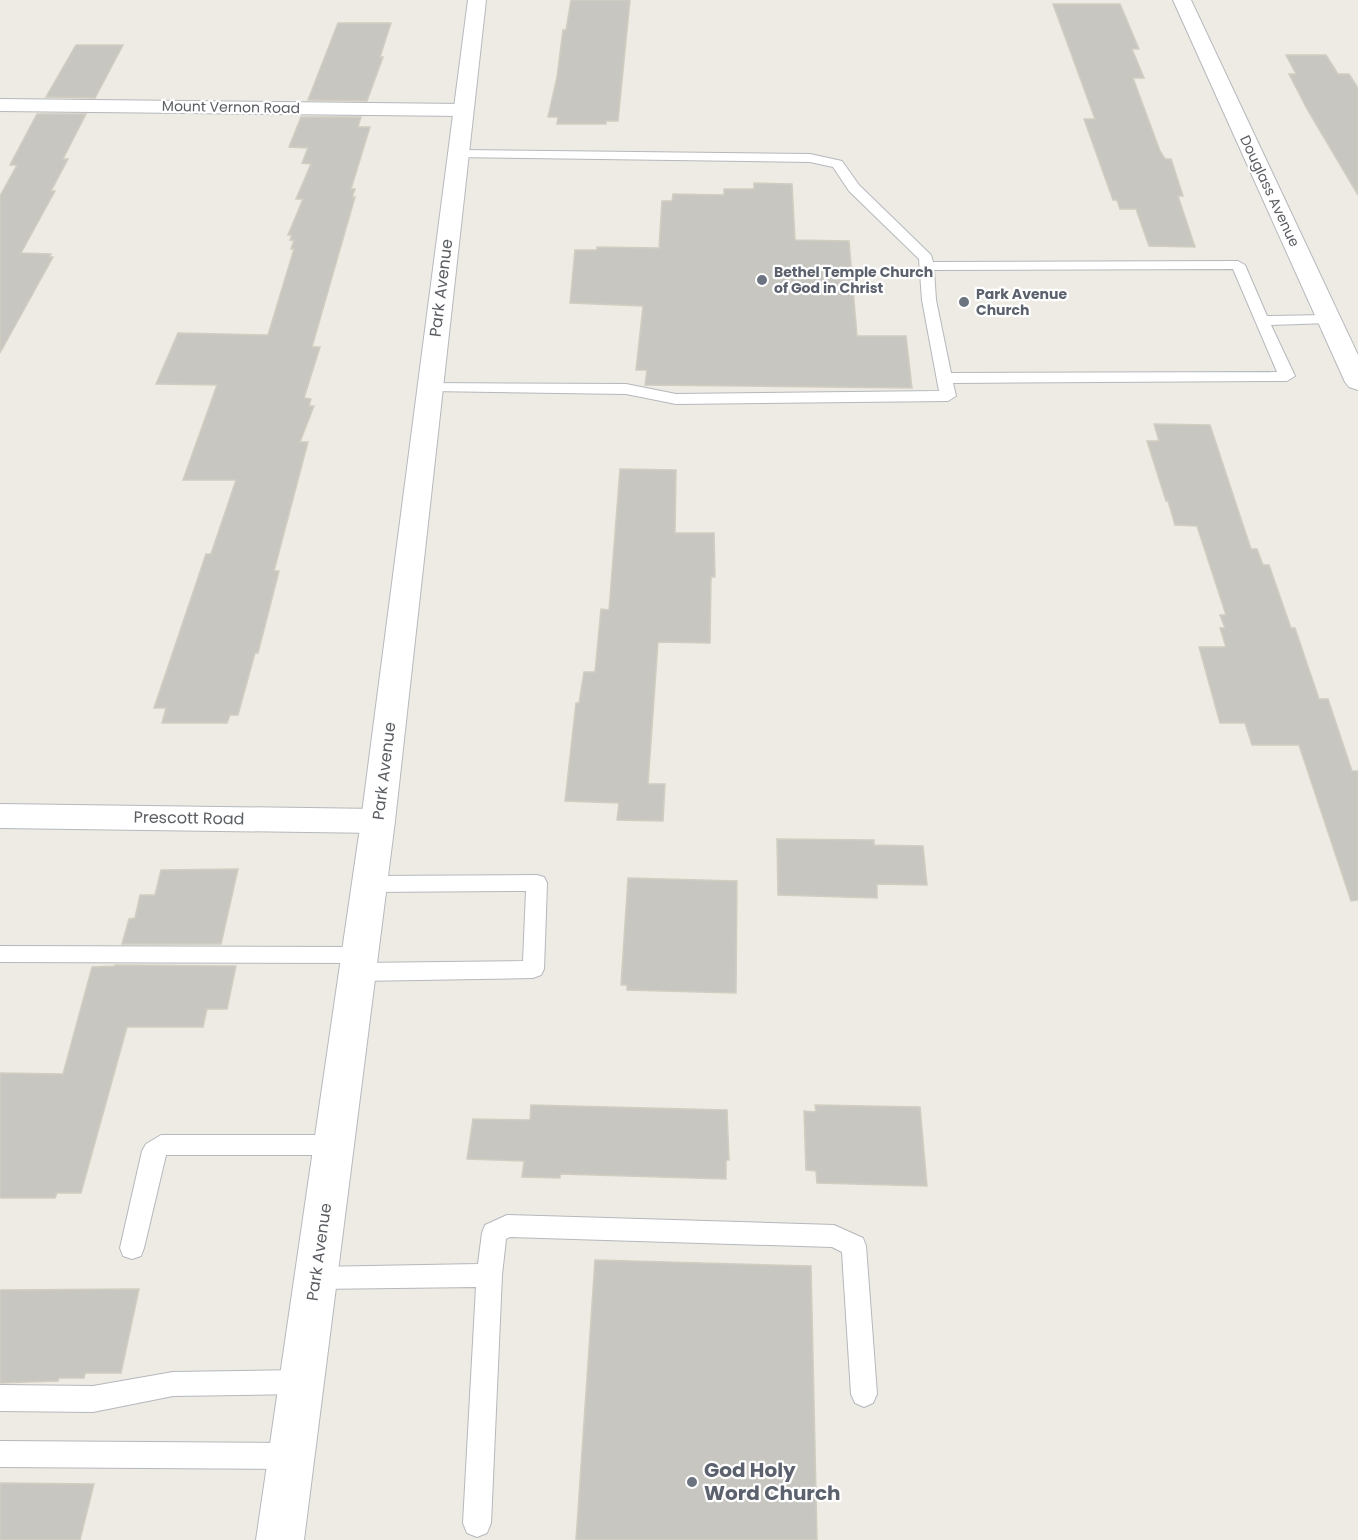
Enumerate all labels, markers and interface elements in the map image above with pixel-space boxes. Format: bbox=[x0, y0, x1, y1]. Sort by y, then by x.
street label: Mount Vernon Road bbox=[162, 96, 300, 118]
street label: Douglass Avenue bbox=[1235, 132, 1305, 250]
street label: Park Avenue bbox=[424, 238, 458, 338]
place label: Bethel Temple Church of God in Christ bbox=[774, 262, 933, 298]
marker: Bethel Temple Church of God in Christ bbox=[755, 273, 769, 287]
place label: Park Avenue Church bbox=[976, 284, 1067, 320]
marker: Park Avenue Church bbox=[957, 295, 971, 309]
street label: Park Avenue bbox=[367, 721, 401, 821]
street label: Prescott Road bbox=[133, 806, 245, 830]
street label: Park Avenue bbox=[301, 1201, 337, 1302]
place label: God Holy Word Church bbox=[704, 1456, 841, 1507]
marker: God Holy Word Church bbox=[685, 1475, 699, 1489]

